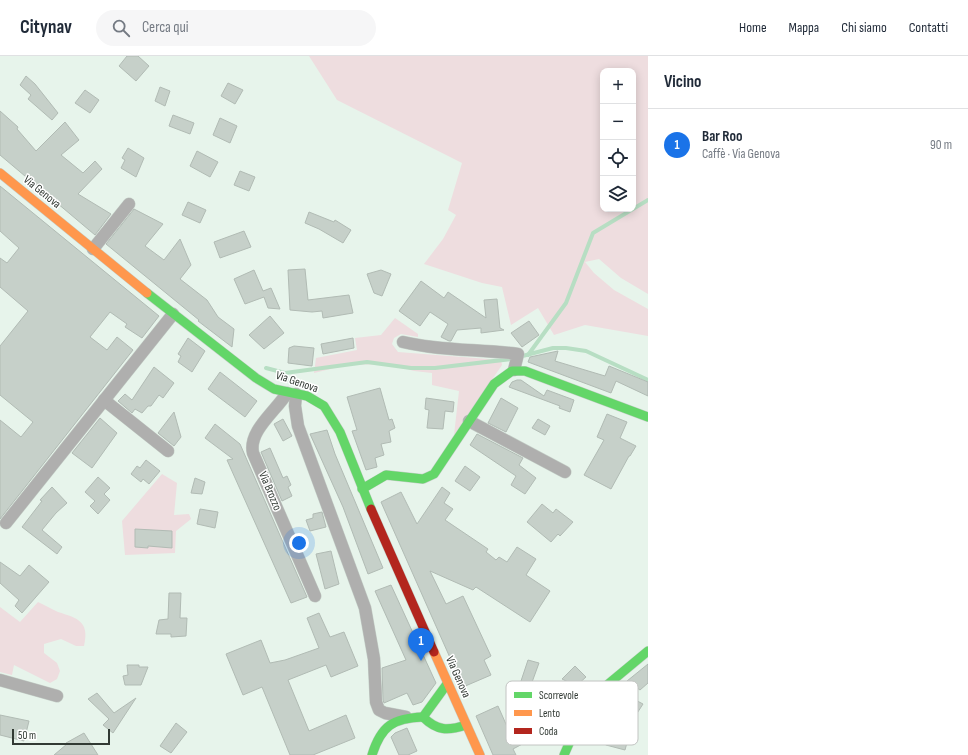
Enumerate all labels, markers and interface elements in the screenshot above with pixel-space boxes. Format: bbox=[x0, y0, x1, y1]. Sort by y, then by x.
search box bbox=[96, 10, 376, 46]
text: Citynav bbox=[20, 16, 72, 39]
icon: search bbox=[110, 17, 132, 39]
text: Cerca qui bbox=[142, 18, 189, 37]
text: Home bbox=[739, 19, 767, 36]
text: Mappa bbox=[789, 19, 819, 36]
text: Chi siamo bbox=[841, 19, 887, 36]
text: Contatti bbox=[909, 19, 948, 36]
map controls bbox=[600, 68, 636, 212]
button: + bbox=[600, 68, 636, 104]
text: Vicino bbox=[664, 72, 701, 92]
button: − bbox=[600, 104, 636, 140]
text: Bar Roo bbox=[702, 127, 743, 146]
text: 1 bbox=[674, 137, 680, 153]
text: 90 m bbox=[930, 137, 952, 153]
button: locate bbox=[600, 140, 636, 176]
text: Caffè · Via Genova bbox=[702, 146, 780, 162]
street label: Via Genova bbox=[20, 172, 64, 212]
button: layers bbox=[600, 176, 636, 212]
street label: Via Genova bbox=[274, 368, 321, 396]
street label: Via Brozzo bbox=[255, 469, 285, 513]
your location bbox=[289, 533, 309, 553]
pin: 1 bbox=[408, 628, 434, 661]
street label: Via Genova bbox=[442, 654, 474, 701]
legend bbox=[506, 681, 638, 745]
text: Scorrevole bbox=[539, 689, 578, 702]
text: Lento bbox=[539, 707, 560, 720]
text: Coda bbox=[539, 725, 558, 738]
scale bar bbox=[12, 727, 110, 746]
text: 50 m bbox=[18, 729, 36, 742]

